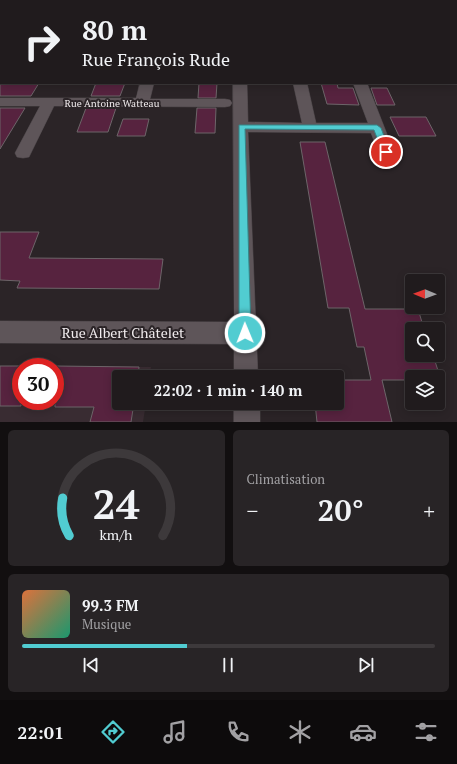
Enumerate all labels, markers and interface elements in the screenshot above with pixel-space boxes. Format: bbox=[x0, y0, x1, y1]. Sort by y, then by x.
text: 80 m bbox=[82, 11, 147, 48]
icon: right bbox=[16, 16, 68, 68]
text: Rue François Rude bbox=[82, 47, 230, 71]
street label: Rue Antoine Watteau bbox=[65, 97, 160, 110]
pin bbox=[369, 135, 403, 169]
icon: arrive bbox=[375, 141, 397, 163]
north arrow bbox=[405, 274, 445, 314]
map controls bbox=[405, 274, 445, 410]
position arrow bbox=[224, 312, 266, 354]
button: search bbox=[405, 322, 445, 362]
street label: Rue Albert Châtelet bbox=[62, 323, 185, 342]
speed limit sign: 30 bbox=[12, 358, 64, 410]
button: layers bbox=[405, 370, 445, 410]
text: 22:02 · 1 min · 140 m bbox=[154, 380, 302, 400]
text: Climatisation bbox=[247, 470, 325, 488]
text: 24 bbox=[93, 476, 140, 531]
text: 20° bbox=[318, 490, 364, 530]
text: − bbox=[247, 496, 258, 525]
text: + bbox=[423, 496, 435, 525]
text: km/h bbox=[100, 525, 133, 544]
text: 99.3 FM bbox=[82, 595, 139, 615]
text: Musique bbox=[82, 615, 131, 633]
icon: previous bbox=[80, 654, 102, 676]
icon: pause bbox=[217, 654, 239, 676]
icon: next bbox=[355, 654, 377, 676]
icon: directions bbox=[99, 718, 127, 746]
icon: music bbox=[161, 718, 189, 746]
icon: phone bbox=[224, 718, 252, 746]
icon: climate bbox=[286, 718, 314, 746]
icon: car bbox=[349, 718, 377, 746]
icon: filters bbox=[412, 718, 440, 746]
text: 22:01 bbox=[17, 720, 64, 744]

